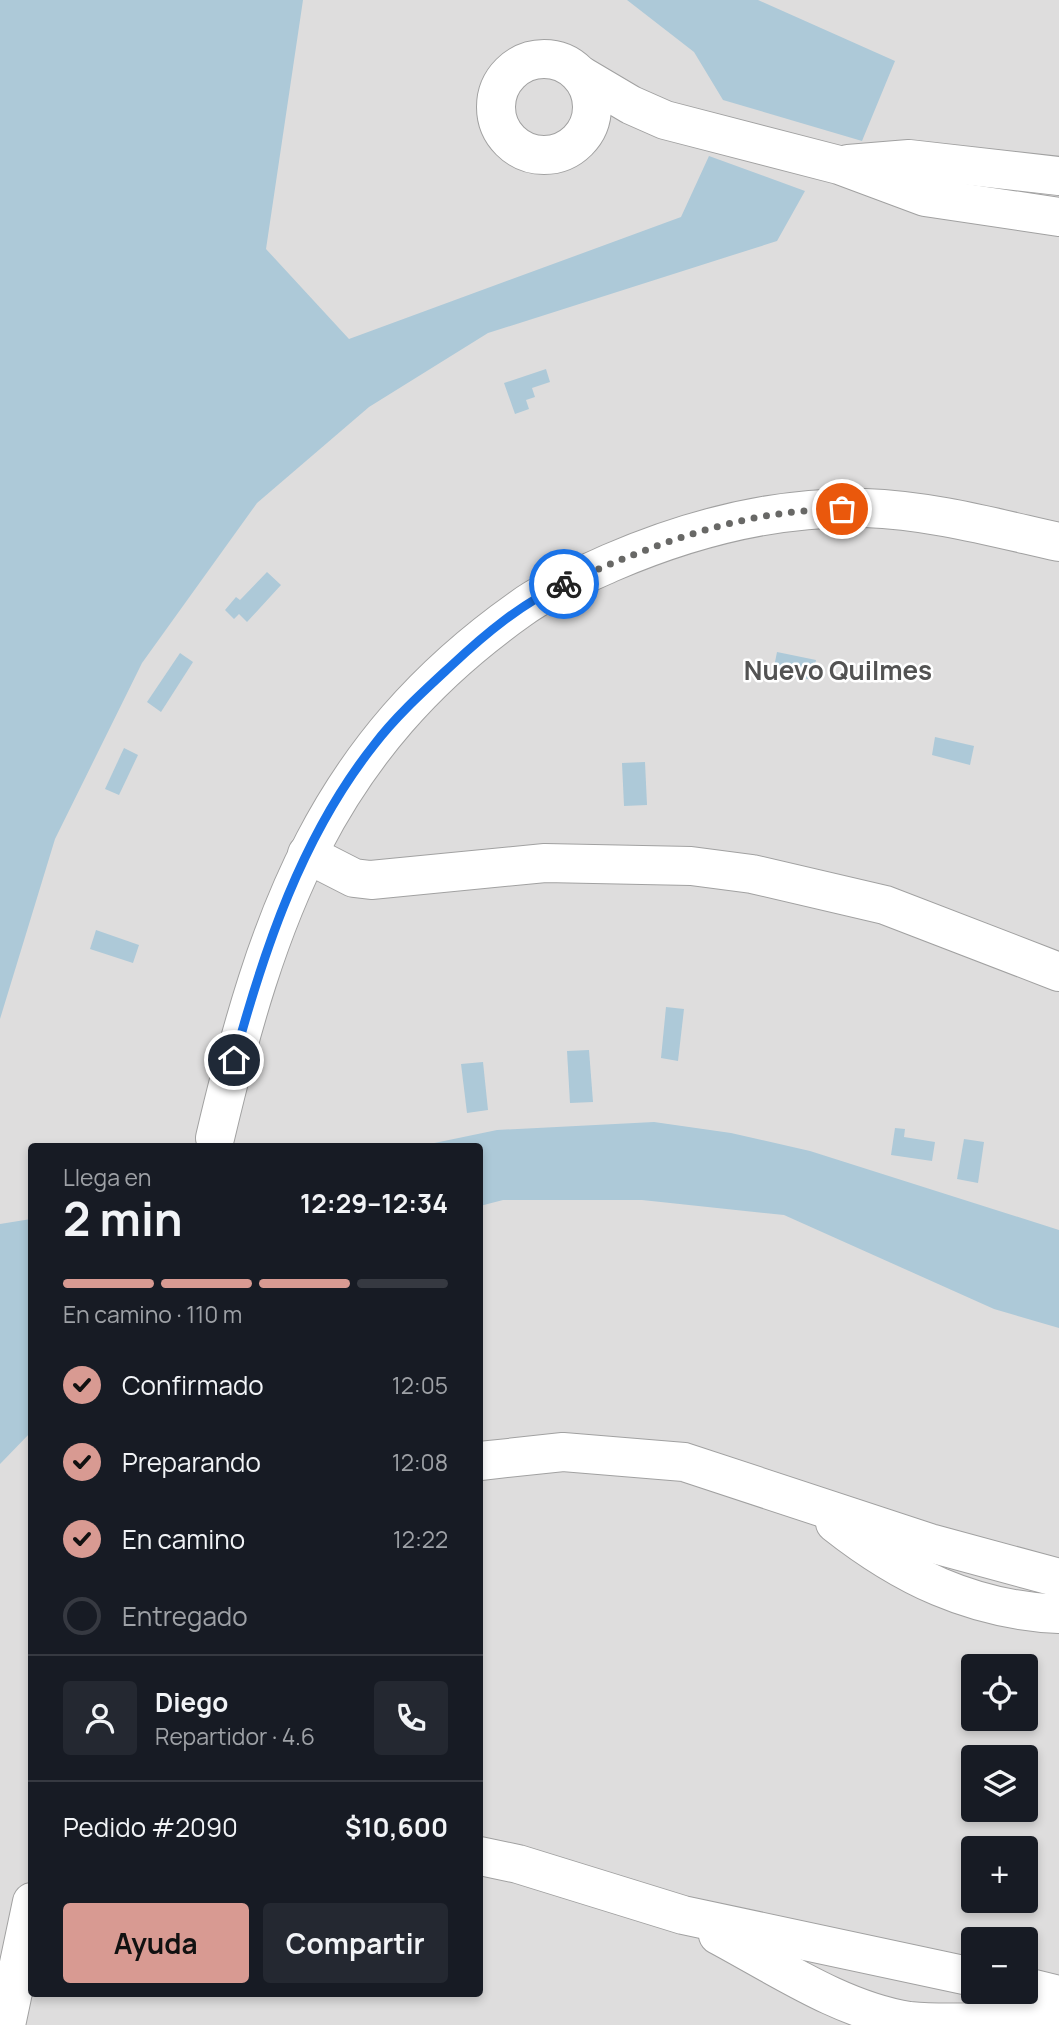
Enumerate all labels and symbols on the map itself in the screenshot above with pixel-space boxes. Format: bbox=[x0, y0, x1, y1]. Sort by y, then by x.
pin bbox=[812, 479, 872, 539]
courier bbox=[529, 549, 599, 619]
district label: Nuevo Quilmes bbox=[744, 652, 932, 688]
pin bbox=[204, 1030, 264, 1090]

